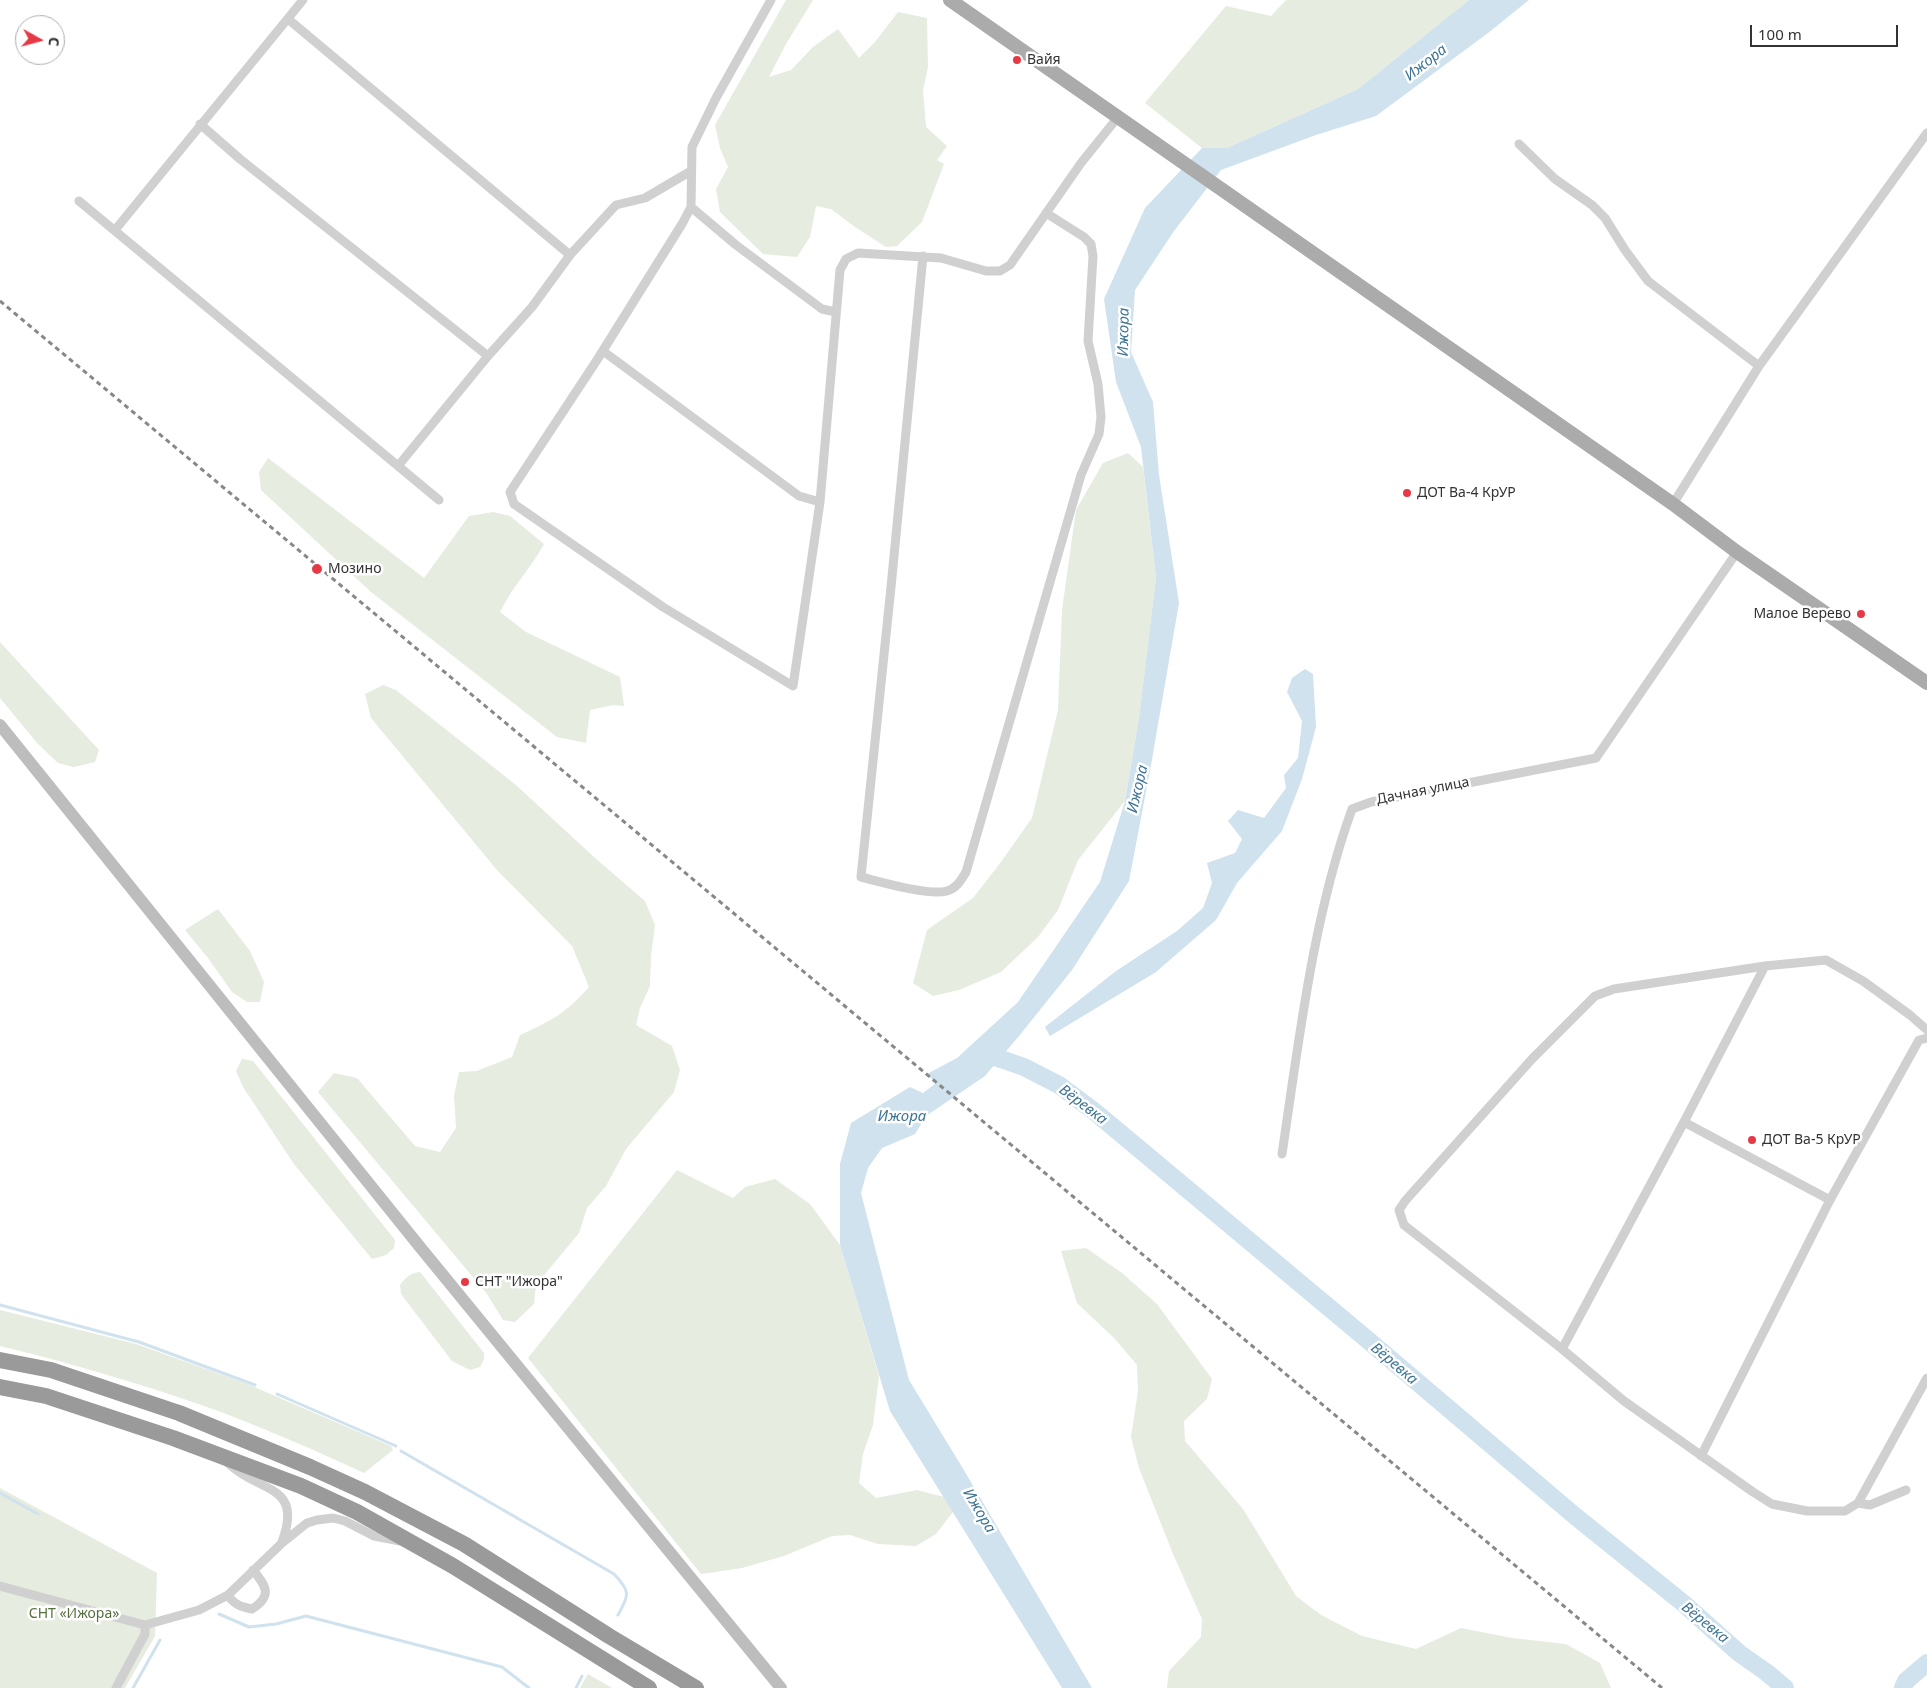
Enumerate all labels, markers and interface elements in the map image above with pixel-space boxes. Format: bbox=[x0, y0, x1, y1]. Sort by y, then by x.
north arrow bbox=[15, 15, 65, 65]
scale bar bbox=[1752, 15, 1900, 47]
text: 100 m bbox=[1758, 24, 1802, 44]
text: С bbox=[44, 36, 64, 47]
water label: Ижора bbox=[1401, 41, 1451, 85]
place label: Вайя bbox=[1027, 52, 1061, 68]
marker: Вайя bbox=[1011, 54, 1023, 66]
water label: Ижора bbox=[1115, 308, 1133, 356]
place label: ДОТ Ва-4 КрУР bbox=[1417, 485, 1516, 501]
marker: ДОТ Ва-4 КрУР bbox=[1401, 487, 1413, 499]
place label: Мозино bbox=[328, 561, 381, 577]
marker: Мозино bbox=[310, 562, 324, 576]
place label: Малое Верево bbox=[1753, 606, 1851, 622]
marker: Малое Верево bbox=[1855, 608, 1867, 620]
water label: Ижора bbox=[1124, 763, 1152, 815]
street label: Дачная улица bbox=[1375, 774, 1471, 808]
water label: Вёревка bbox=[1055, 1081, 1111, 1129]
water label: Ижора bbox=[878, 1108, 926, 1126]
place label: ДОТ Ва-5 КрУР bbox=[1762, 1132, 1861, 1148]
marker: ДОТ Ва-5 КрУР bbox=[1746, 1134, 1758, 1146]
place label: СНТ "Ижора" bbox=[475, 1274, 563, 1290]
marker: СНТ "Ижора" bbox=[459, 1276, 471, 1288]
water label: Вёревка bbox=[1367, 1339, 1421, 1389]
water label: Ижора bbox=[959, 1486, 999, 1536]
water label: Вёревка bbox=[1678, 1599, 1732, 1647]
park label: СНТ «Ижора» bbox=[29, 1606, 119, 1622]

